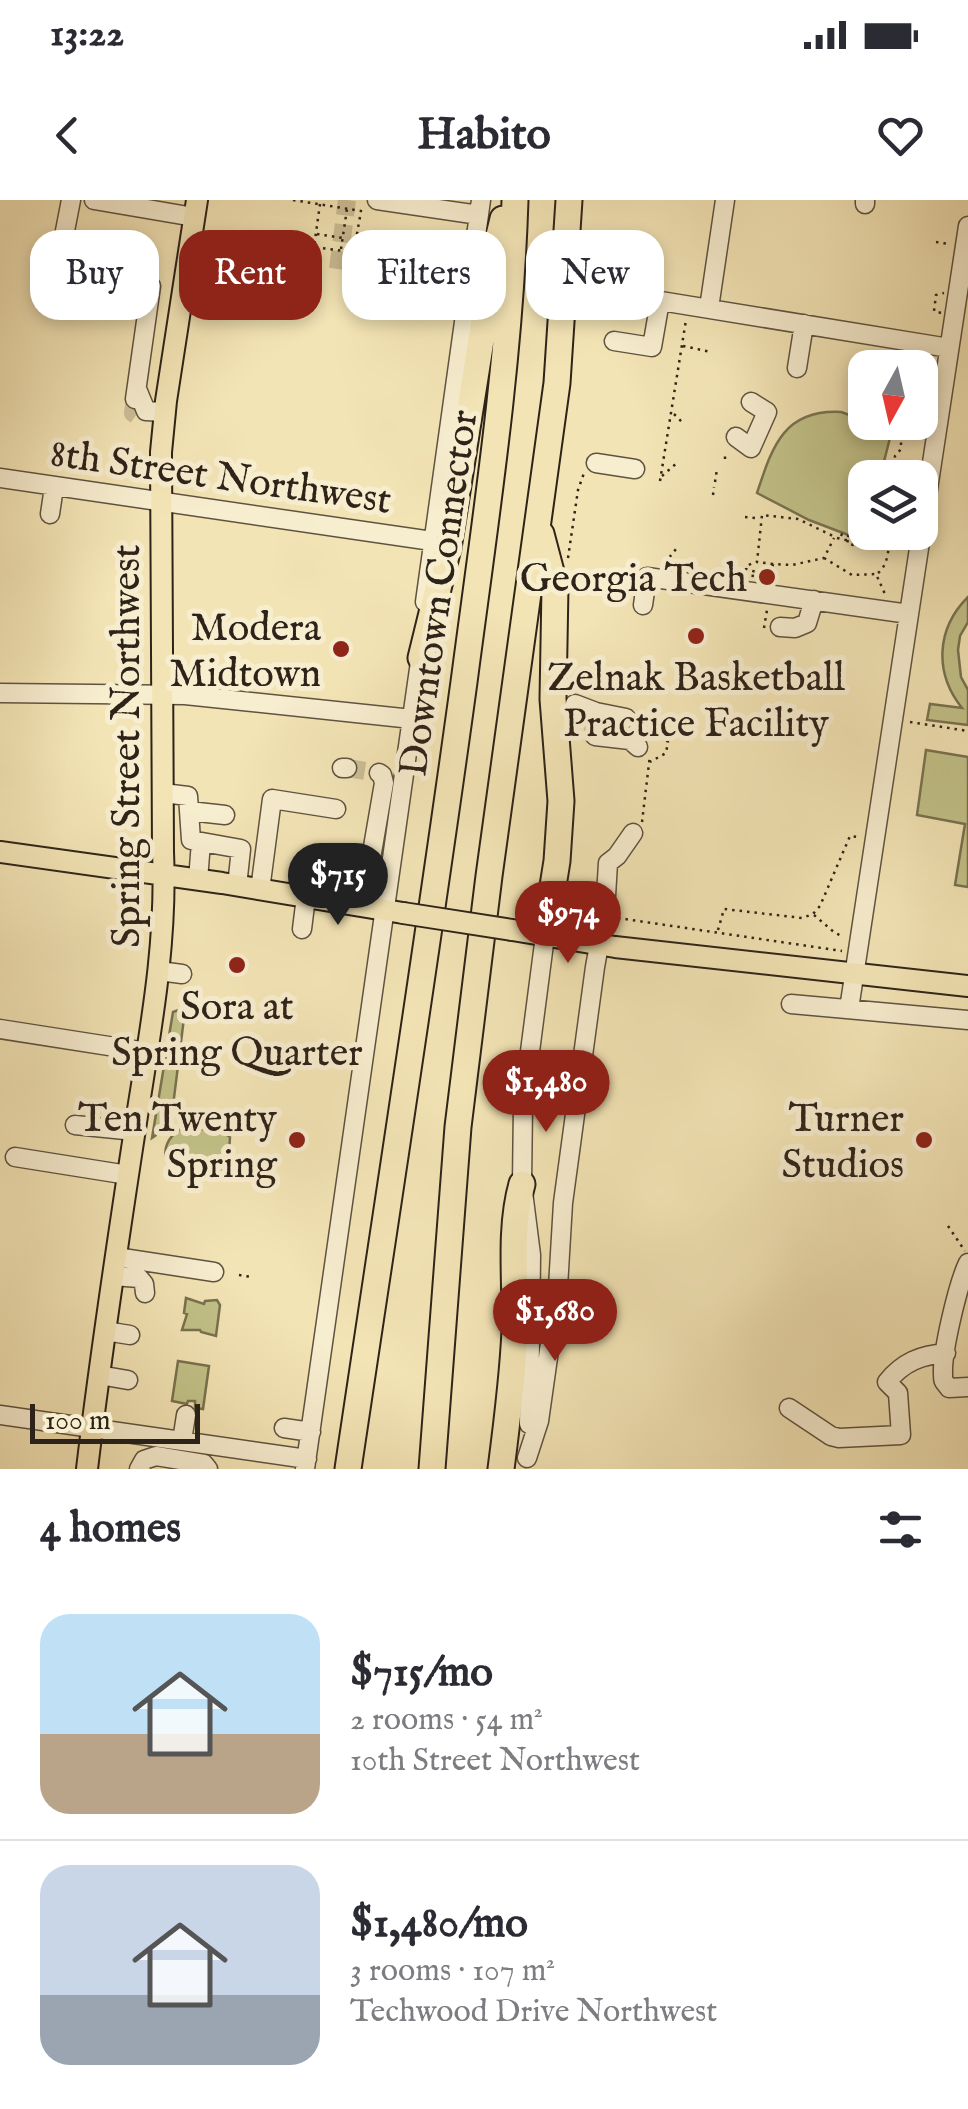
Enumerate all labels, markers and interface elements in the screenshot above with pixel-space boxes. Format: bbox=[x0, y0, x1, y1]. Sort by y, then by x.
text: 13:22 bbox=[50, 11, 124, 59]
text: Habito bbox=[417, 107, 551, 164]
icon: back bbox=[40, 108, 95, 163]
icon: heart bbox=[873, 108, 928, 163]
chip: Buy bbox=[30, 230, 159, 320]
chip: Rent bbox=[179, 230, 322, 320]
chip: Filters bbox=[342, 230, 506, 320]
chip: New bbox=[526, 230, 664, 320]
north arrow bbox=[848, 350, 938, 440]
map controls bbox=[848, 350, 938, 550]
street label: Downtown Connector bbox=[389, 407, 491, 780]
street label: 8th Street Northwest bbox=[47, 429, 394, 528]
button: layers bbox=[848, 460, 938, 550]
street label: Spring Street Northwest bbox=[103, 544, 154, 948]
place label: Georgia Tech bbox=[520, 555, 747, 606]
marker: Georgia Tech bbox=[756, 566, 778, 588]
place label: Modera Midtown bbox=[169, 604, 322, 701]
marker: Zelnak Basketball Practice Facility bbox=[685, 625, 707, 647]
marker: Modera Midtown bbox=[330, 638, 352, 660]
place label: Zelnak Basketball Practice Facility bbox=[547, 654, 845, 751]
pin: $715 bbox=[279, 843, 397, 928]
text: $715 bbox=[310, 855, 366, 896]
pin: $974 bbox=[509, 881, 627, 966]
text: $974 bbox=[537, 893, 599, 934]
marker: Sora at Spring Quarter bbox=[226, 954, 248, 976]
place label: Sora at Spring Quarter bbox=[111, 983, 363, 1080]
pin: $1,480 bbox=[465, 1050, 627, 1135]
text: $1,480 bbox=[505, 1062, 587, 1103]
place label: Ten Twenty Spring bbox=[78, 1095, 278, 1192]
place label: Turner Studios bbox=[782, 1095, 904, 1192]
marker: Ten Twenty Spring bbox=[286, 1129, 308, 1151]
marker: Turner Studios bbox=[913, 1129, 935, 1151]
pin: $1,680 bbox=[474, 1279, 636, 1364]
text: $1,680 bbox=[515, 1291, 595, 1332]
scale bar bbox=[30, 1399, 200, 1444]
text: 100 m bbox=[45, 1404, 111, 1439]
icon: filters bbox=[873, 1502, 928, 1557]
text: 4 homes bbox=[40, 1503, 181, 1556]
text: $715/mo bbox=[350, 1647, 493, 1700]
icon: home bbox=[120, 1654, 240, 1774]
text: 2 rooms · 54 m² bbox=[350, 1700, 543, 1741]
text: 10th Street Northwest bbox=[350, 1741, 640, 1782]
text: $1,480/mo bbox=[350, 1898, 528, 1951]
icon: home bbox=[120, 1905, 240, 2025]
text: 3 rooms · 107 m² bbox=[350, 1951, 555, 1992]
text: Techwood Drive Northwest bbox=[350, 1992, 717, 2033]

